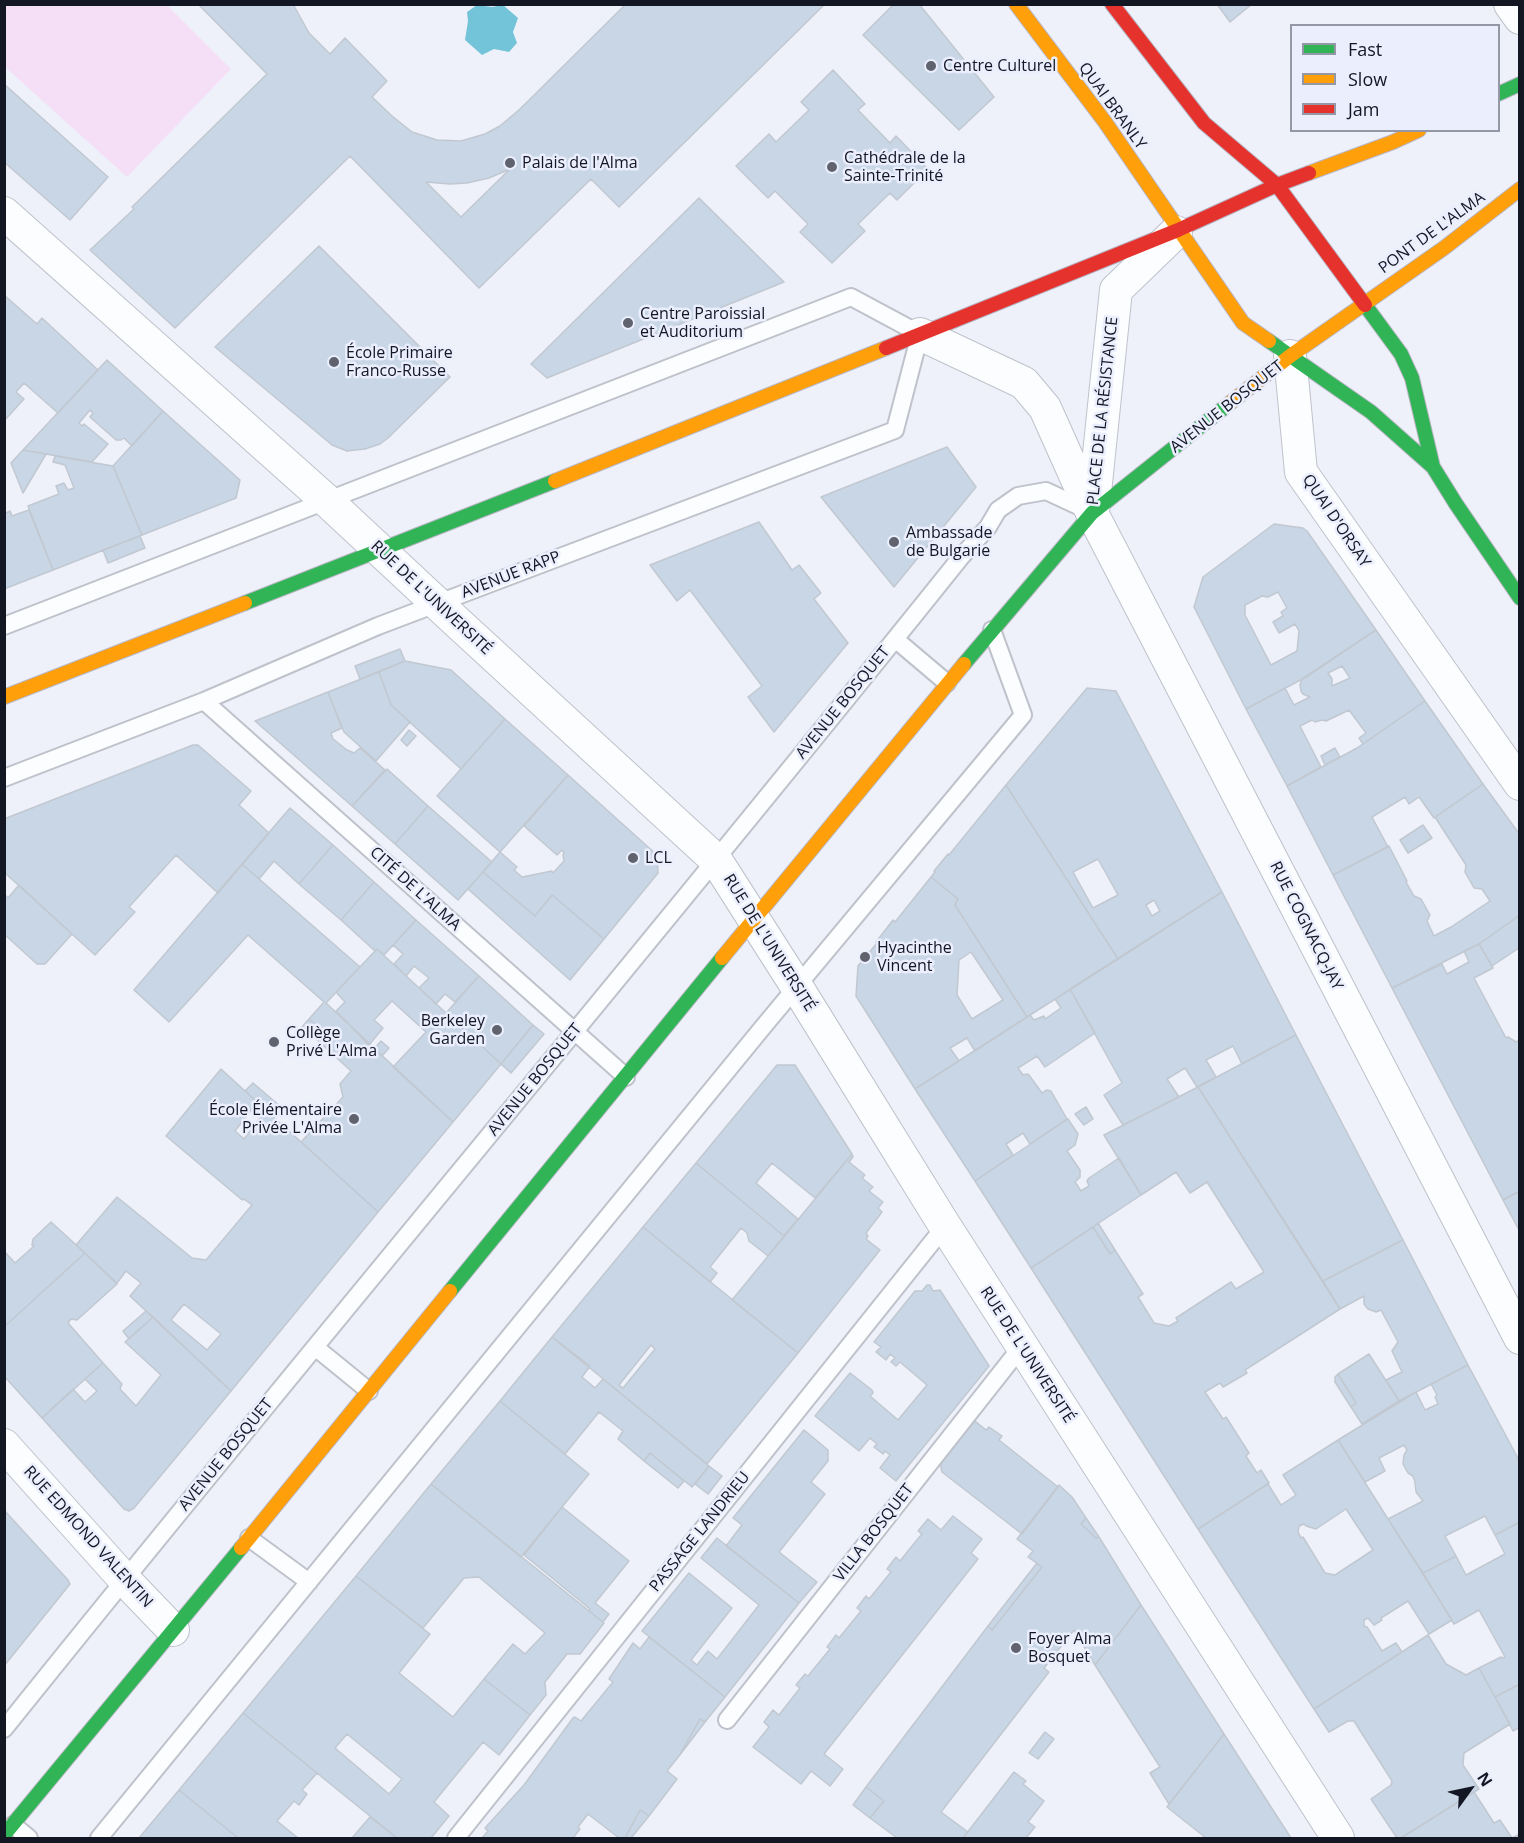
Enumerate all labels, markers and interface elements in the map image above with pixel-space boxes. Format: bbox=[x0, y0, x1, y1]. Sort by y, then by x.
legend bbox=[1290, 24, 1500, 132]
text: Fast bbox=[1348, 37, 1382, 61]
place label: Centre Culturel bbox=[943, 56, 1056, 76]
marker: Centre Culturel bbox=[924, 59, 938, 73]
street label: QUAI BRANLY bbox=[1074, 59, 1150, 153]
text: Slow bbox=[1348, 67, 1387, 91]
text: Jam bbox=[1348, 97, 1380, 121]
place label: Cathédrale de la Sainte-Trinité bbox=[844, 148, 966, 186]
place label: Palais de l'Alma bbox=[522, 153, 638, 173]
marker: Palais de l'Alma bbox=[503, 156, 517, 170]
marker: Cathédrale de la Sainte-Trinité bbox=[825, 160, 839, 174]
street label: PONT DE L'ALMA bbox=[1375, 188, 1489, 278]
place label: Centre Paroissial et Auditorium bbox=[640, 304, 765, 342]
marker: Centre Paroissial et Auditorium bbox=[621, 316, 635, 330]
street label: PLACE DE LA RÉSISTANCE bbox=[1084, 316, 1122, 506]
place label: École Primaire Franco-Russe bbox=[346, 343, 453, 381]
marker: École Primaire Franco-Russe bbox=[327, 355, 341, 369]
street label: AVENUE BOSQUET bbox=[1166, 357, 1288, 457]
street label: QUAI D'ORSAY bbox=[1298, 471, 1374, 571]
place label: Ambassade de Bulgarie bbox=[906, 523, 993, 561]
marker: Ambassade de Bulgarie bbox=[887, 535, 901, 549]
street label: RUE DE L'UNIVERSITÉ bbox=[366, 537, 496, 659]
street label: AVENUE RAPP bbox=[459, 547, 563, 603]
street label: AVENUE BOSQUET bbox=[792, 643, 894, 763]
street label: CITÉ DE L'ALMA bbox=[366, 843, 464, 935]
place label: LCL bbox=[645, 848, 672, 868]
marker: LCL bbox=[626, 851, 640, 865]
street label: RUE COGNACQ-JAY bbox=[1265, 858, 1347, 994]
street label: RUE DE L'UNIVERSITÉ bbox=[719, 871, 819, 1015]
place label: Hyacinthe Vincent bbox=[877, 938, 952, 976]
marker: Hyacinthe Vincent bbox=[858, 950, 872, 964]
place label: Berkeley Garden bbox=[421, 1011, 485, 1049]
street label: AVENUE BOSQUET bbox=[484, 1020, 586, 1140]
place label: Collège Privé L'Alma bbox=[286, 1023, 377, 1061]
marker: Berkeley Garden bbox=[490, 1023, 504, 1037]
marker: Collège Privé L'Alma bbox=[267, 1035, 281, 1049]
place label: École Élémentaire Privée L'Alma bbox=[209, 1100, 342, 1138]
marker: École Élémentaire Privée L'Alma bbox=[347, 1112, 361, 1126]
street label: RUE DE L'UNIVERSITÉ bbox=[976, 1283, 1078, 1427]
street label: AVENUE BOSQUET bbox=[175, 1395, 277, 1515]
street label: RUE EDMOND VALENTIN bbox=[19, 1462, 157, 1612]
street label: PASSAGE LANDRIEU bbox=[646, 1468, 754, 1596]
street label: VILLA BOSQUET bbox=[830, 1480, 918, 1586]
place label: Foyer Alma Bosquet bbox=[1028, 1629, 1111, 1667]
marker: Foyer Alma Bosquet bbox=[1009, 1641, 1023, 1655]
north arrow bbox=[1440, 1759, 1500, 1819]
text: N bbox=[1472, 1768, 1498, 1791]

